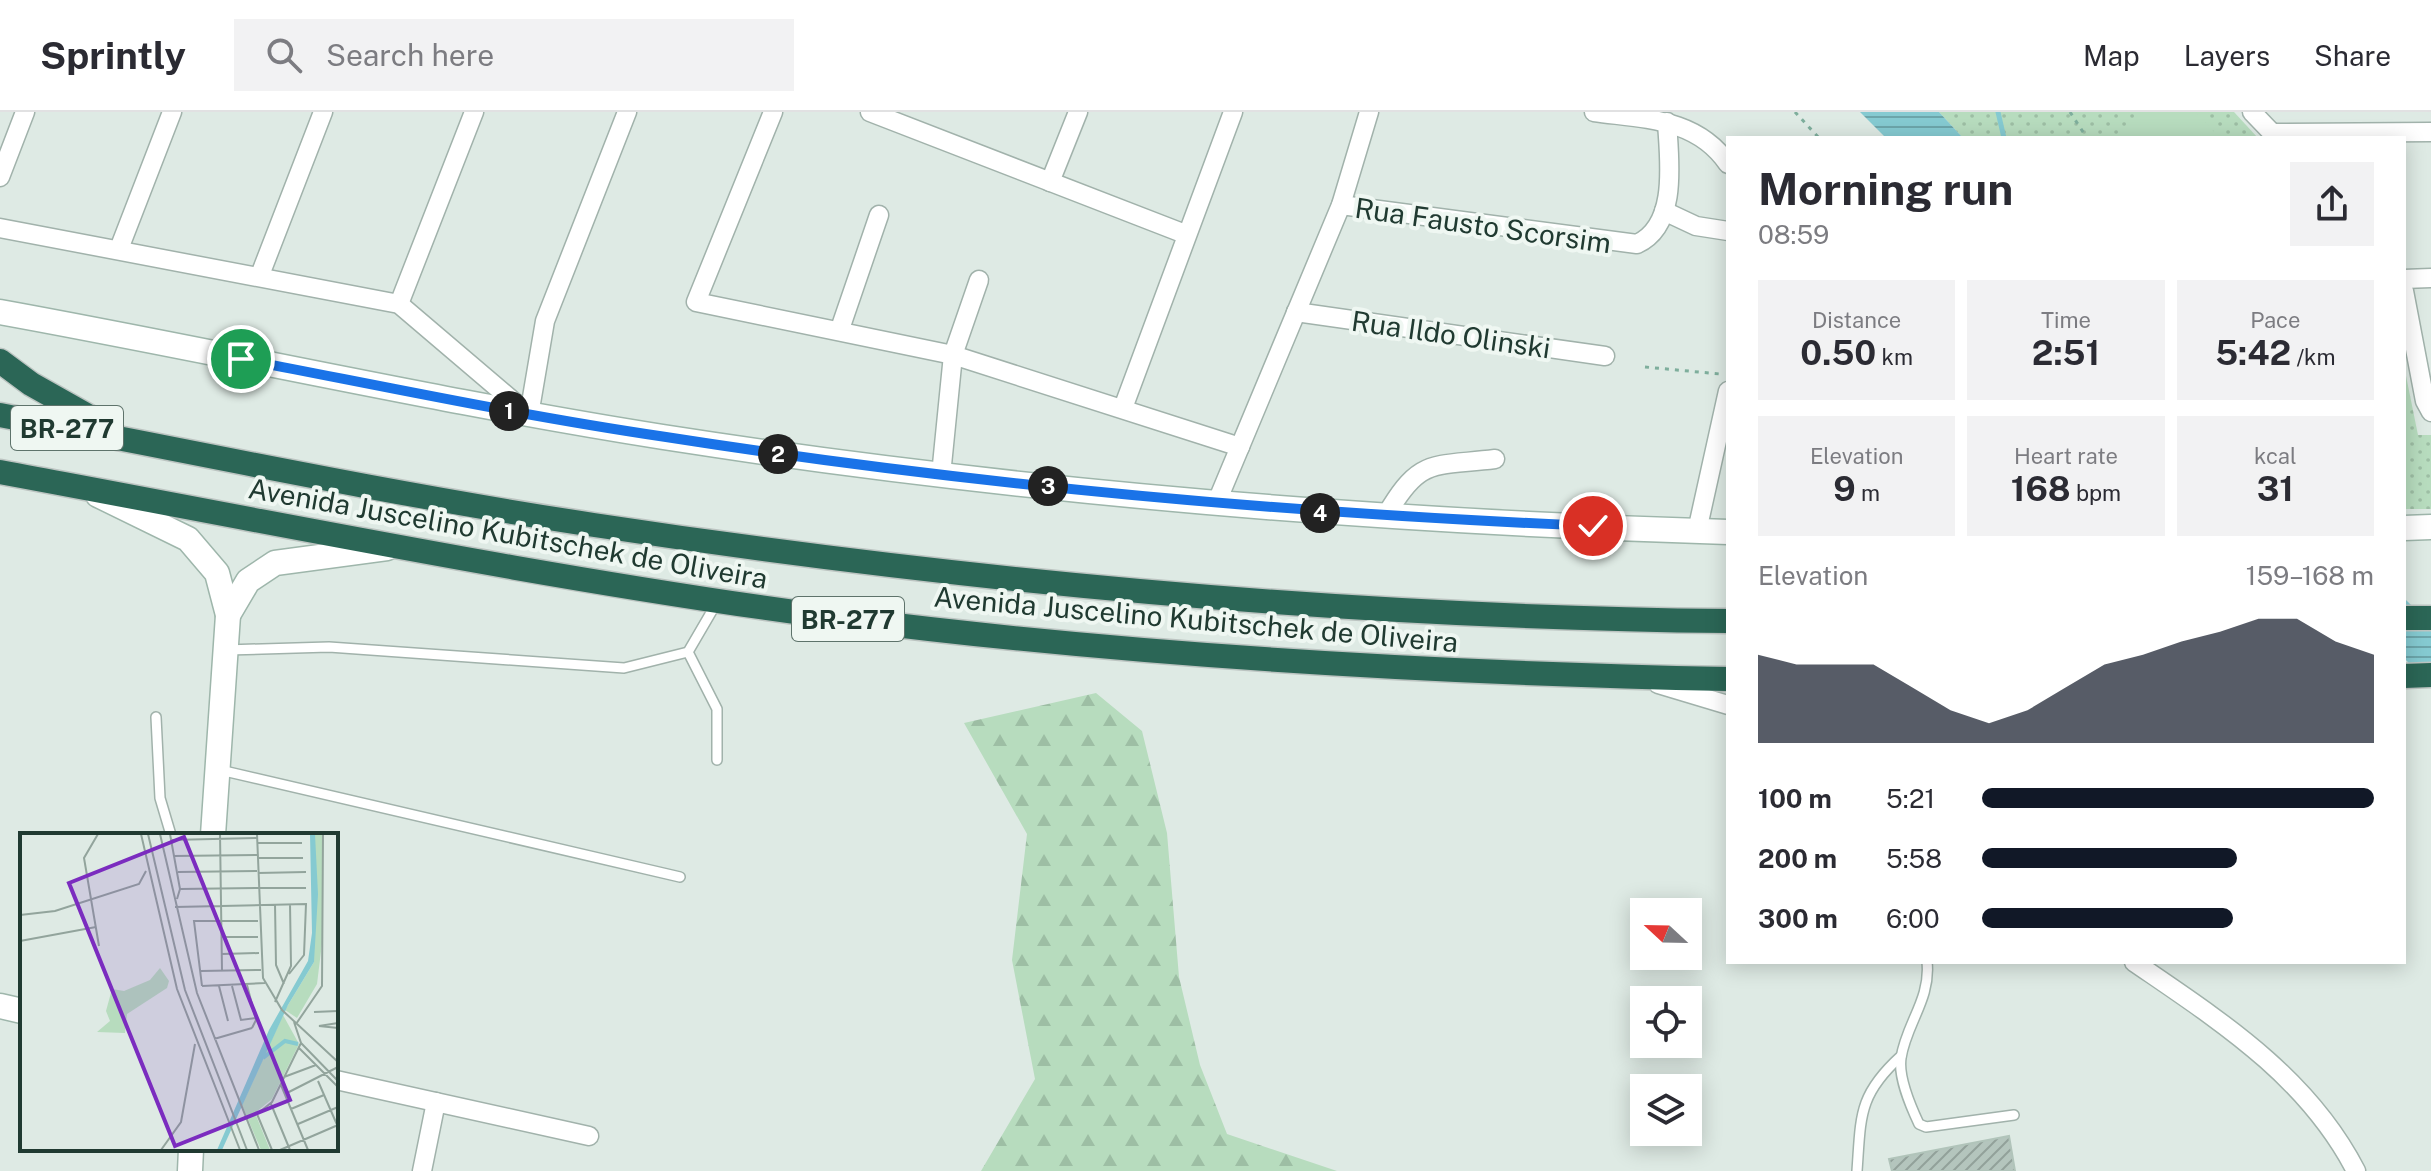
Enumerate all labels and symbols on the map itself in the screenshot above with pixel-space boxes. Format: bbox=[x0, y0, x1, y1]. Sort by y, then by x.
street label: Rua Fausto Scorsim bbox=[1353, 191, 1613, 259]
street label: Rua Ildo Olinski bbox=[1349, 304, 1553, 364]
pin bbox=[207, 325, 275, 393]
pin: 1 bbox=[489, 391, 529, 431]
road number: BR-277 bbox=[11, 406, 123, 450]
pin: 2 bbox=[758, 434, 798, 474]
pin: 3 bbox=[1028, 466, 1068, 506]
street label: Avenida Juscelino Kubitschek de Oliveira bbox=[246, 471, 770, 595]
pin bbox=[1559, 492, 1627, 560]
pin: 4 bbox=[1300, 493, 1340, 533]
street label: Avenida Juscelino Kubitschek de Oliveira bbox=[932, 580, 1460, 658]
road number: BR-277 bbox=[792, 597, 904, 641]
inset map bbox=[20, 833, 338, 1151]
north arrow bbox=[1630, 898, 1702, 970]

